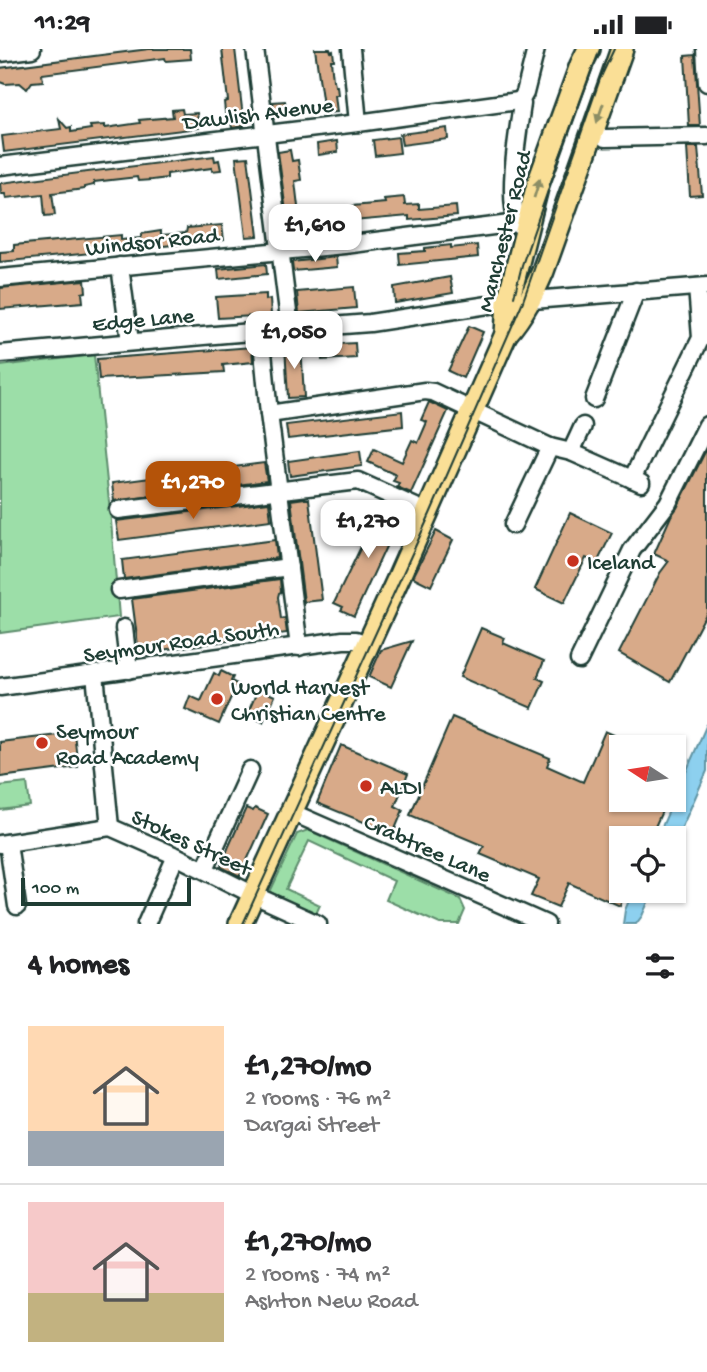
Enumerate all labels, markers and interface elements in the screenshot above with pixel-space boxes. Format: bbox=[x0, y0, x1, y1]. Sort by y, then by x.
text: 11:29 bbox=[35, 9, 90, 40]
street label: Dawlish Avenue bbox=[180, 93, 336, 138]
one-way arrow bbox=[594, 103, 605, 124]
street label: Manchester Road bbox=[473, 147, 540, 315]
one-way arrow bbox=[533, 177, 543, 198]
pin: £1,610 bbox=[258, 205, 372, 264]
text: £1,610 bbox=[285, 213, 345, 240]
street label: Windsor Road bbox=[85, 223, 222, 264]
street label: Edge Lane bbox=[91, 303, 197, 339]
pin: £1,050 bbox=[237, 311, 351, 371]
text: £1,050 bbox=[262, 320, 326, 347]
pin: £1,270 bbox=[136, 461, 250, 521]
text: £1,270 bbox=[161, 470, 225, 497]
pin: £1,270 bbox=[311, 501, 425, 560]
text: £1,270 bbox=[336, 509, 400, 536]
place label: Iceland bbox=[587, 551, 656, 578]
marker: Iceland bbox=[565, 553, 581, 569]
street label: Seymour Road South bbox=[82, 616, 281, 671]
place label: World Harvest Christian Centre bbox=[231, 676, 387, 729]
marker: World Harvest Christian Centre bbox=[209, 691, 225, 707]
place label: Seymour Road Academy bbox=[56, 720, 199, 773]
marker: Seymour Road Academy bbox=[34, 735, 50, 751]
north arrow bbox=[609, 735, 686, 812]
map controls bbox=[609, 735, 686, 903]
place label: ALDI bbox=[380, 776, 423, 803]
marker: ALDI bbox=[358, 778, 374, 794]
street label: Stokes Street bbox=[126, 805, 256, 884]
street label: Crabtree Lane bbox=[359, 810, 495, 891]
button: locate bbox=[609, 826, 686, 903]
scale bar bbox=[21, 875, 191, 907]
text: 100 m bbox=[32, 878, 79, 901]
icon: filters bbox=[641, 947, 679, 985]
text: 4 homes bbox=[28, 949, 129, 984]
text: £1,270/mo bbox=[245, 1051, 371, 1086]
icon: home bbox=[84, 1054, 168, 1138]
text: 2 rooms · 76 m² bbox=[245, 1086, 391, 1113]
text: Dargai Street bbox=[245, 1113, 379, 1140]
text: £1,270/mo bbox=[245, 1227, 371, 1262]
icon: home bbox=[84, 1230, 168, 1314]
text: 2 rooms · 74 m² bbox=[245, 1262, 390, 1289]
text: Ashton New Road bbox=[245, 1289, 417, 1316]

